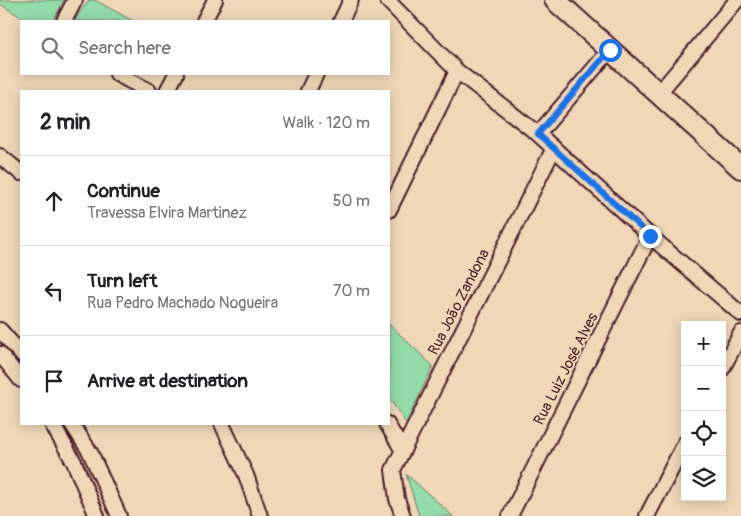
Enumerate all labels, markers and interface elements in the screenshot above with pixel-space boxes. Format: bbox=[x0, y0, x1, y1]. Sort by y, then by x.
search box bbox=[20, 20, 390, 75]
icon: search bbox=[38, 34, 66, 62]
text: Search here bbox=[78, 36, 171, 60]
route start bbox=[599, 39, 622, 62]
text: 2 min bbox=[40, 109, 90, 136]
text: Walk · 120 m bbox=[282, 113, 370, 133]
text: Continue bbox=[87, 179, 160, 203]
icon: ahead bbox=[40, 187, 68, 215]
text: 50 m bbox=[333, 191, 370, 211]
text: Travessa Elvira Martinez bbox=[87, 203, 247, 223]
route end bbox=[639, 225, 662, 248]
street label: Rua João Zandona bbox=[424, 246, 494, 358]
text: Turn left bbox=[87, 269, 157, 293]
icon: left bbox=[40, 277, 68, 305]
text: 70 m bbox=[333, 281, 370, 301]
text: Rua Pedro Machado Nogueira bbox=[87, 293, 278, 313]
street label: Rua Luiz José Alves bbox=[529, 309, 603, 428]
map controls bbox=[681, 321, 726, 501]
button: + bbox=[681, 321, 726, 366]
button: − bbox=[681, 366, 726, 411]
icon: arrive bbox=[40, 367, 68, 395]
text: Arrive at destination bbox=[87, 369, 248, 393]
button: locate bbox=[681, 411, 726, 456]
button: layers bbox=[681, 456, 726, 501]

